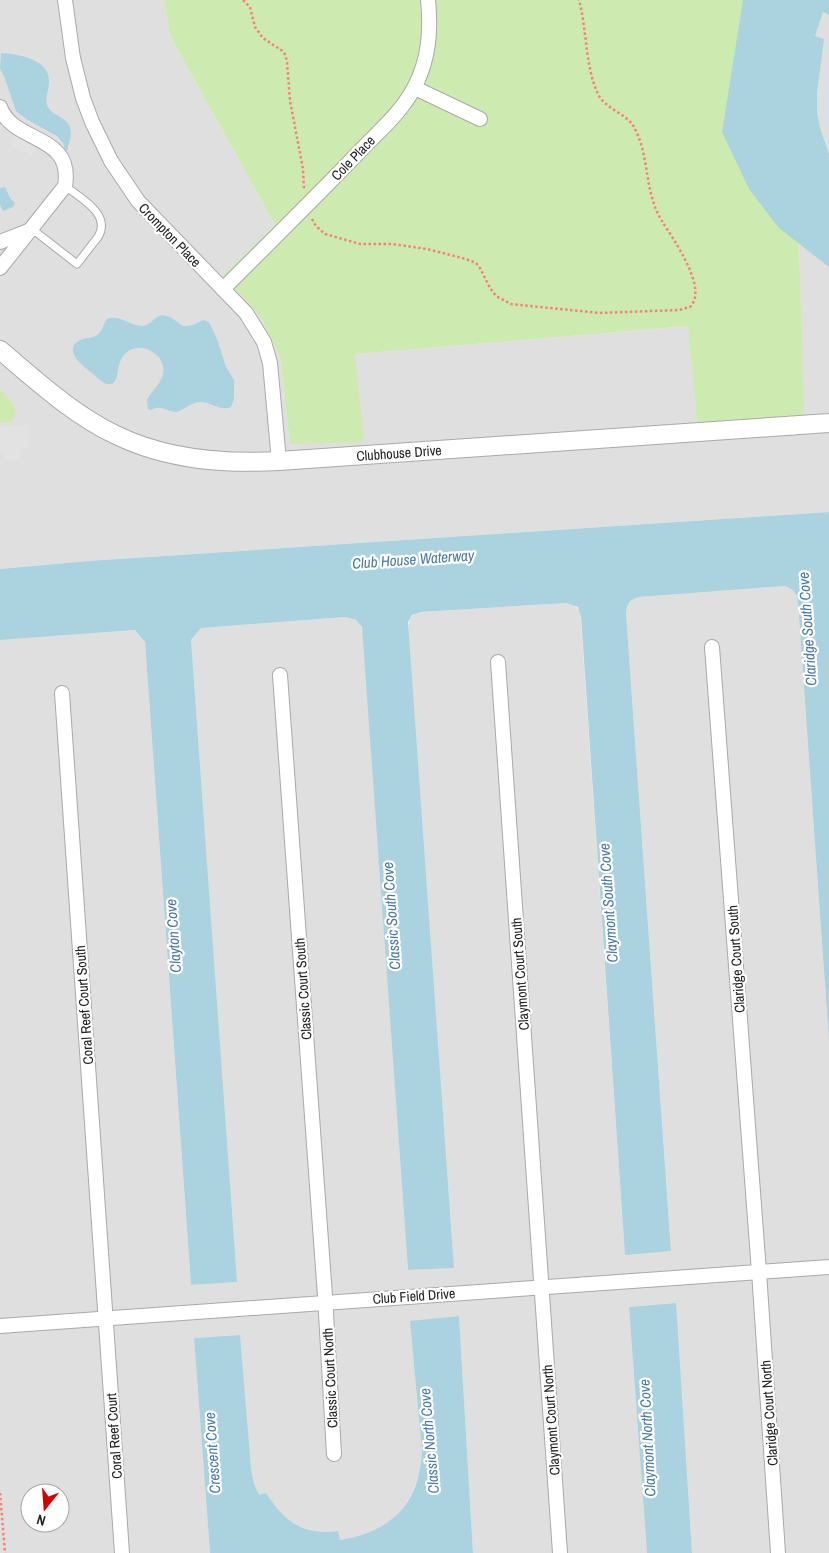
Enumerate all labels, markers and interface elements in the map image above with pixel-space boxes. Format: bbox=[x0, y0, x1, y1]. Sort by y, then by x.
street label: Cole Place bbox=[327, 132, 379, 184]
street label: Crompton Place bbox=[135, 199, 205, 271]
street label: Clubhouse Drive bbox=[356, 441, 442, 465]
water label: Club House Waterway bbox=[351, 544, 475, 574]
water label: Claridge South Cove bbox=[793, 571, 821, 687]
water label: Claymont South Cove bbox=[593, 842, 623, 963]
water label: Classic South Cove bbox=[377, 861, 405, 971]
water label: Clayton Cove bbox=[160, 898, 186, 974]
street label: Claridge Court South bbox=[723, 905, 749, 1013]
street label: Claymont Court South bbox=[507, 917, 533, 1031]
street label: Classic Court South bbox=[290, 937, 316, 1041]
street label: Coral Reef Court South bbox=[71, 945, 97, 1065]
street label: Club Field Drive bbox=[372, 1284, 456, 1308]
street label: Classic Court North bbox=[318, 1328, 342, 1428]
street label: Claridge Court North bbox=[756, 1360, 782, 1466]
street label: Claymont Court North bbox=[538, 1364, 564, 1476]
water label: Claymont North Cove bbox=[633, 1379, 661, 1497]
water label: Classic North Cove bbox=[414, 1387, 444, 1495]
street label: Coral Reef Court bbox=[102, 1392, 126, 1480]
water label: Crescent Cove bbox=[199, 1412, 225, 1494]
north arrow bbox=[20, 1483, 70, 1533]
text: N bbox=[35, 1511, 48, 1530]

